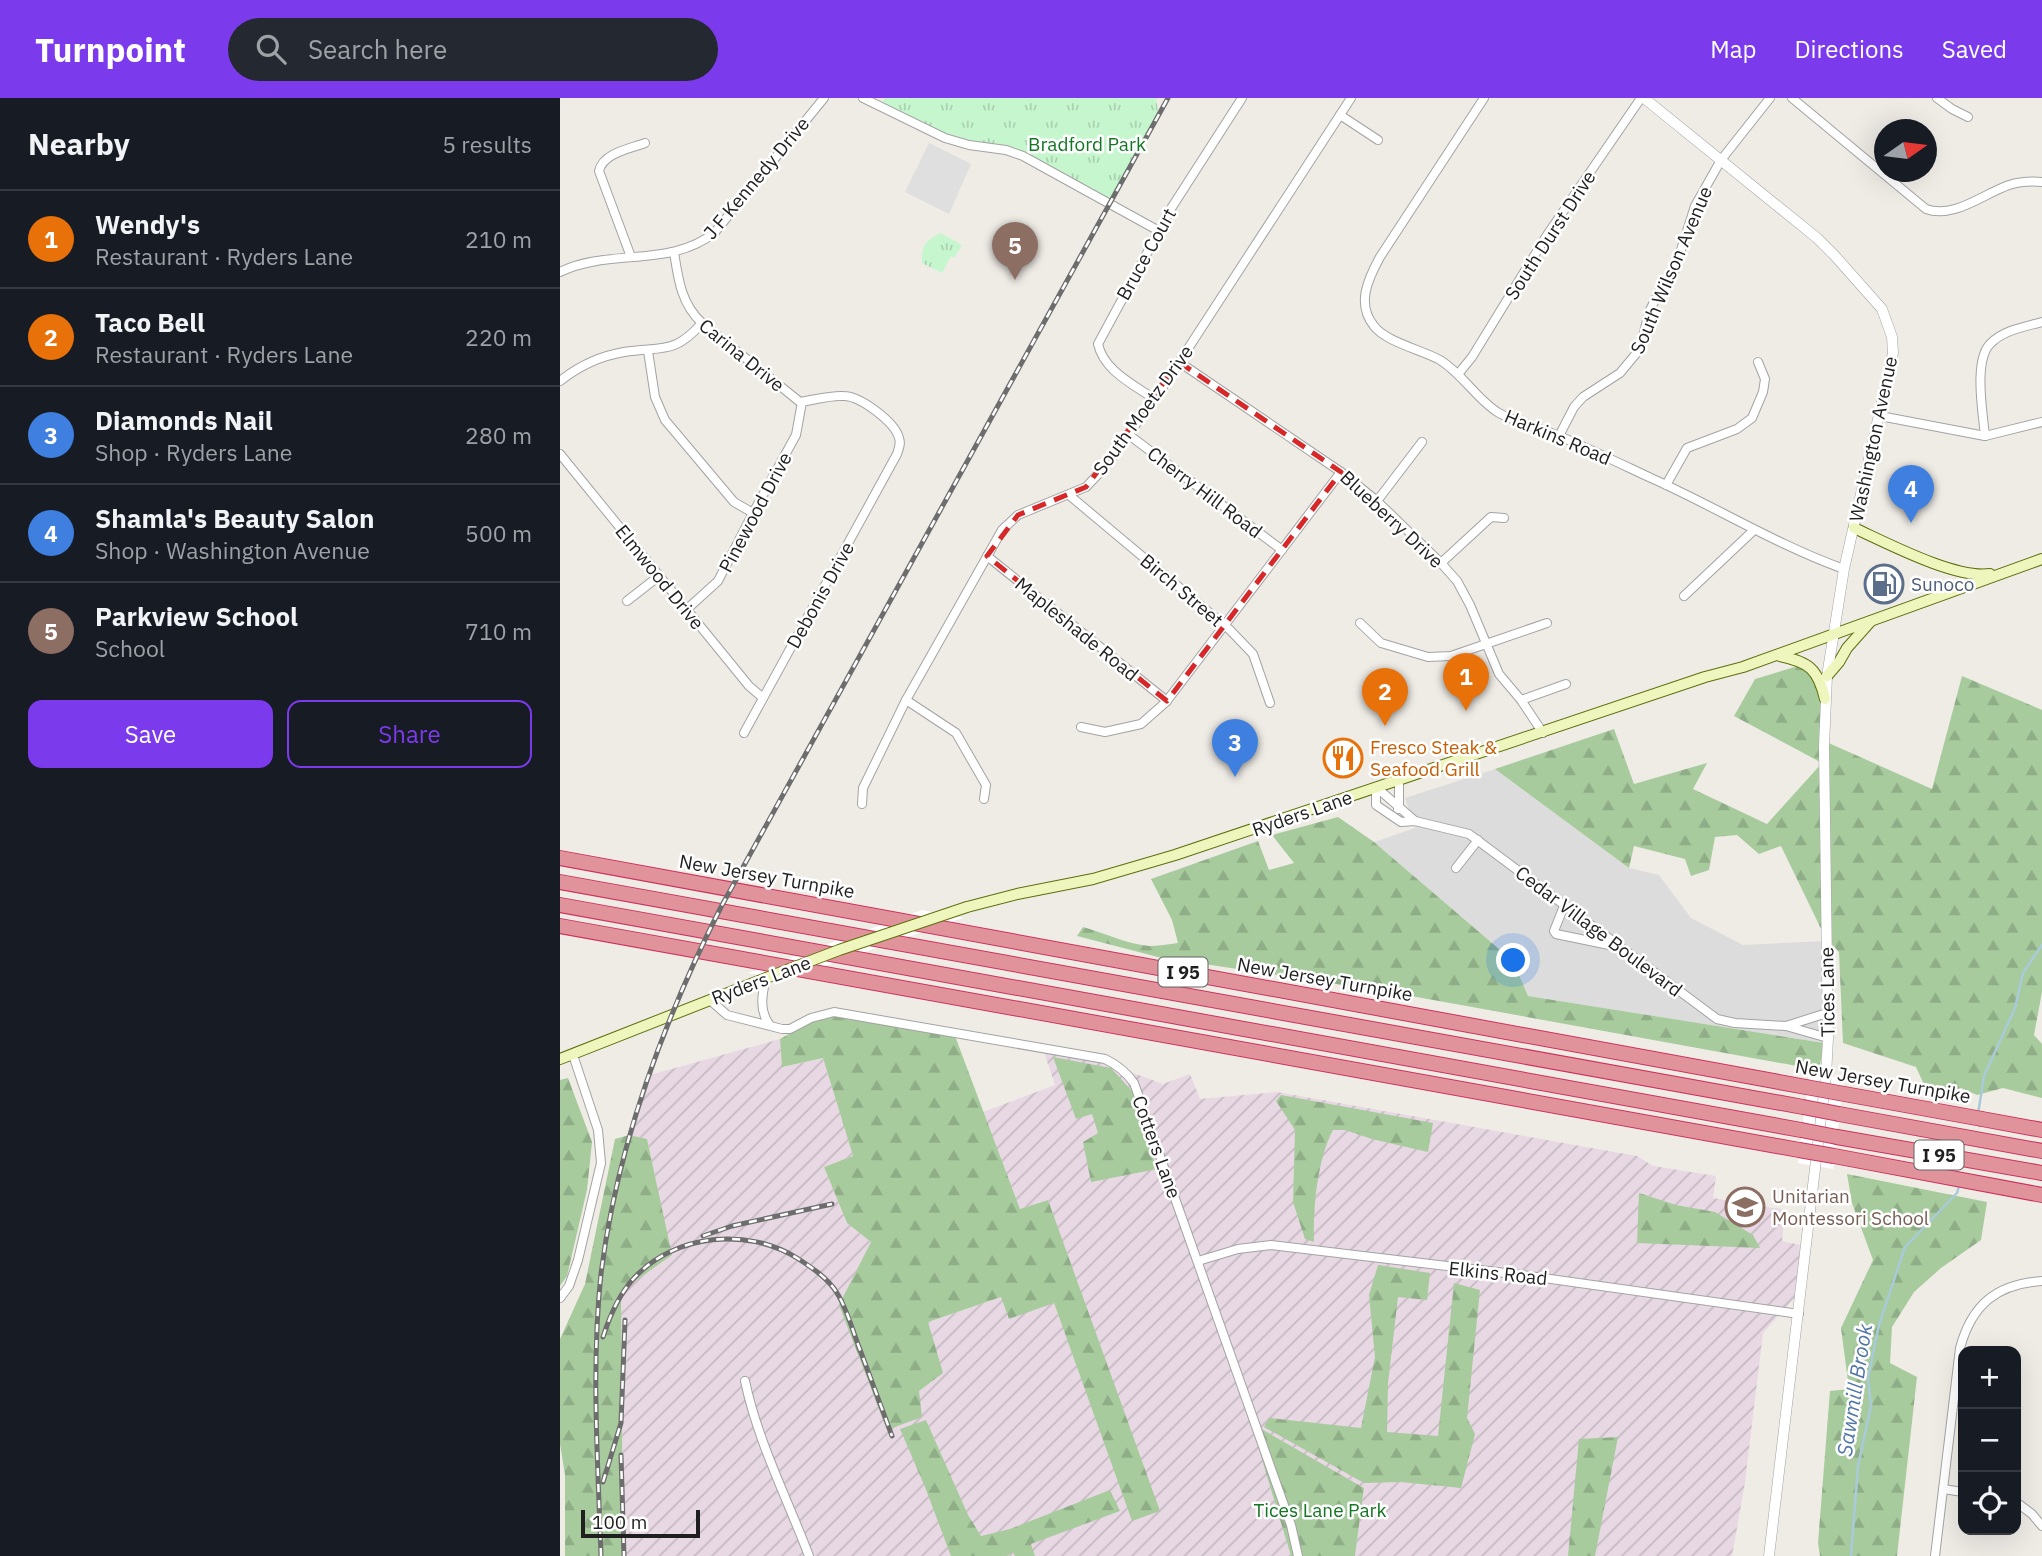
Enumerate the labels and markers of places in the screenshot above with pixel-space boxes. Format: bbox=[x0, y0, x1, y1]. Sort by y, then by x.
pin: 5 bbox=[992, 222, 1038, 280]
pin: 4 bbox=[1888, 465, 1934, 523]
fuel station icon: Sunoco bbox=[1863, 563, 1905, 605]
place label: Sunoco bbox=[1911, 572, 1974, 596]
pin: 1 bbox=[1443, 653, 1489, 711]
pin: 2 bbox=[1362, 668, 1408, 726]
pin: 3 bbox=[1212, 719, 1258, 777]
place label: Fresco Steak & Seafood Grill bbox=[1370, 735, 1497, 781]
restaurant icon: Fresco Steak & Seafood Grill bbox=[1322, 737, 1364, 779]
place label: Unitarian Montessori School bbox=[1772, 1184, 1929, 1230]
school or university icon: Unitarian Montessori School bbox=[1724, 1186, 1766, 1228]

